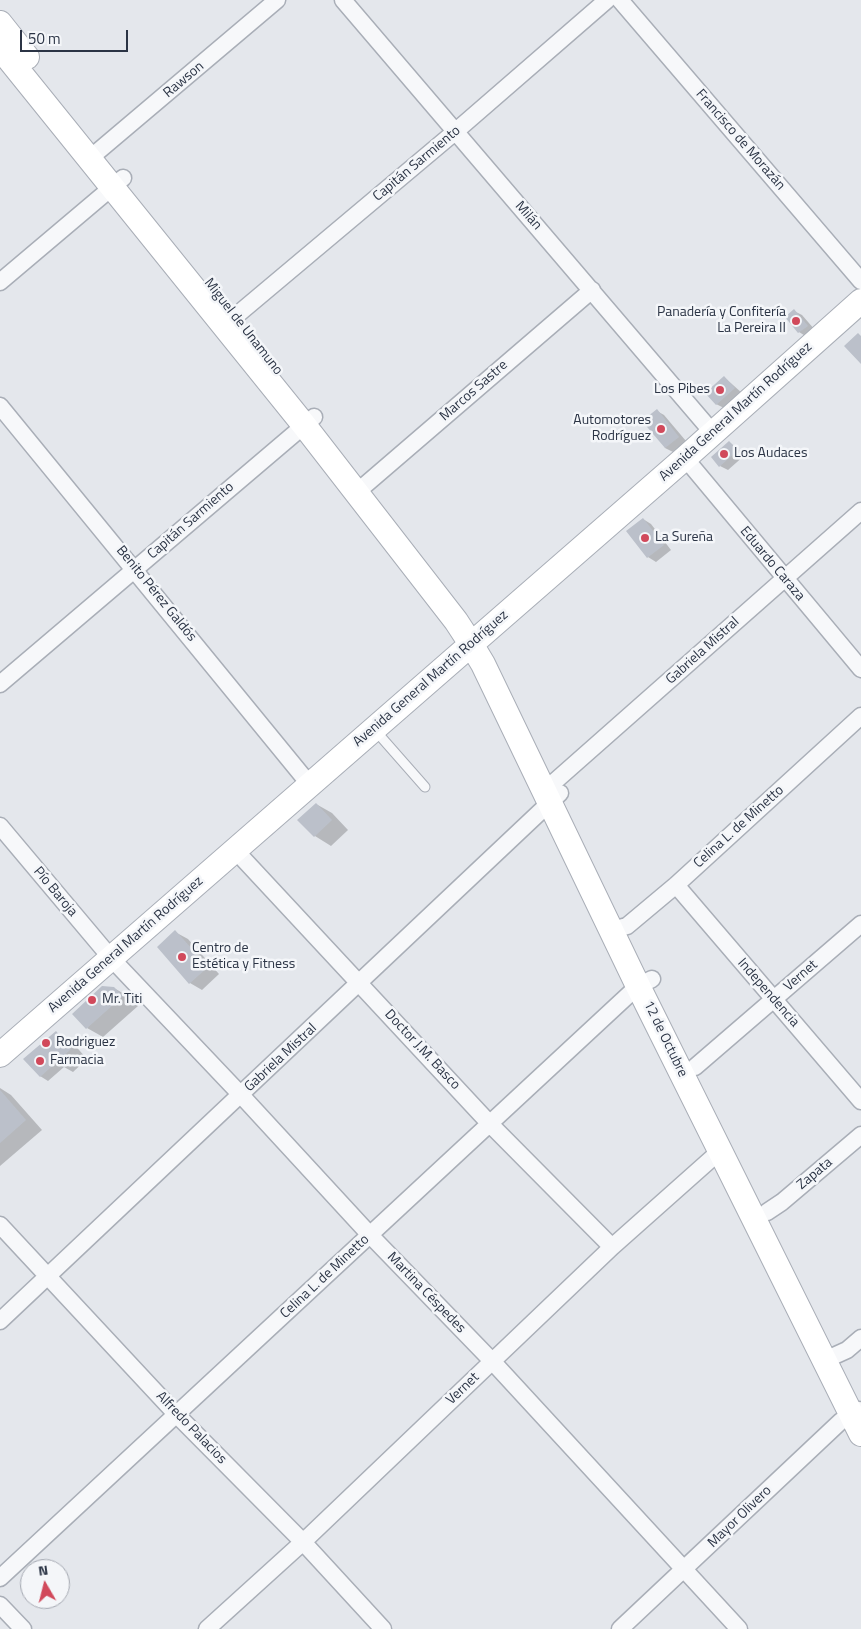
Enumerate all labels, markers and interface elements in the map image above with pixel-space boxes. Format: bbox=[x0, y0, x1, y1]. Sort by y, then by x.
scale bar bbox=[22, 20, 130, 52]
text: 50 m bbox=[28, 27, 61, 50]
street label: Rawson bbox=[160, 58, 208, 102]
street label: Francisco de Morazán bbox=[692, 86, 788, 194]
street label: Capitán Sarmiento bbox=[370, 123, 464, 205]
street label: Milán bbox=[511, 198, 545, 234]
street label: Miguel de Unamuno bbox=[200, 275, 286, 379]
place label: Panadería y Confitería La Pereira II bbox=[657, 305, 786, 338]
marker: Panadería y Confitería La Pereira II bbox=[790, 315, 802, 327]
street label: Avenida General Martín Rodríguez bbox=[656, 339, 816, 485]
street label: Marcos Sastre bbox=[437, 357, 511, 425]
place label: Los Pibes bbox=[654, 382, 710, 398]
marker: Los Pibes bbox=[714, 384, 726, 396]
place label: Automotores Rodríguez bbox=[573, 413, 651, 446]
marker: Automotores Rodríguez bbox=[655, 423, 667, 435]
place label: Los Audaces bbox=[734, 446, 807, 462]
marker: Los Audaces bbox=[718, 448, 730, 460]
street label: Capitán Sarmiento bbox=[144, 479, 238, 563]
street label: Eduardo Caraza bbox=[736, 523, 808, 605]
place label: La Sureña bbox=[655, 530, 713, 546]
marker: La Sureña bbox=[639, 532, 651, 544]
street label: Benito Pérez Galdós bbox=[112, 543, 200, 645]
street label: Avenida General Martín Rodríguez bbox=[350, 607, 512, 751]
street label: Gabriela Mistral bbox=[663, 614, 743, 688]
street label: Celina L. de Minetto bbox=[690, 782, 788, 872]
street label: Pío Baroja bbox=[29, 864, 81, 920]
street label: Avenida General Martín Rodríguez bbox=[45, 873, 207, 1017]
place label: Centro de Estética y Fitness bbox=[192, 941, 295, 974]
marker: Centro de Estética y Fitness bbox=[176, 951, 188, 963]
street label: Independencia bbox=[734, 955, 802, 1031]
street label: Vernet bbox=[781, 957, 821, 995]
place label: Mr. Titi bbox=[102, 992, 142, 1008]
marker: Mr. Titi bbox=[86, 994, 98, 1006]
street label: 12 de Octubre bbox=[639, 998, 691, 1080]
street label: Doctor J.M. Basco bbox=[381, 1007, 463, 1093]
street label: Gabriela Mistral bbox=[241, 1020, 321, 1096]
place label: Rodriguez bbox=[56, 1035, 115, 1051]
marker: Rodriguez bbox=[40, 1037, 52, 1049]
place label: Farmacia bbox=[50, 1053, 104, 1069]
marker: Farmacia bbox=[34, 1055, 46, 1067]
street label: Zapata bbox=[794, 1154, 836, 1194]
street label: Celina L. de Minetto bbox=[277, 1231, 373, 1323]
street label: Martina Céspedes bbox=[383, 1249, 469, 1337]
street label: Vernet bbox=[443, 1369, 483, 1409]
street label: Alfredo Palacios bbox=[152, 1388, 230, 1468]
street label: Mayor Olivero bbox=[705, 1482, 775, 1552]
north arrow bbox=[20, 1559, 70, 1609]
text: N bbox=[37, 1559, 49, 1581]

